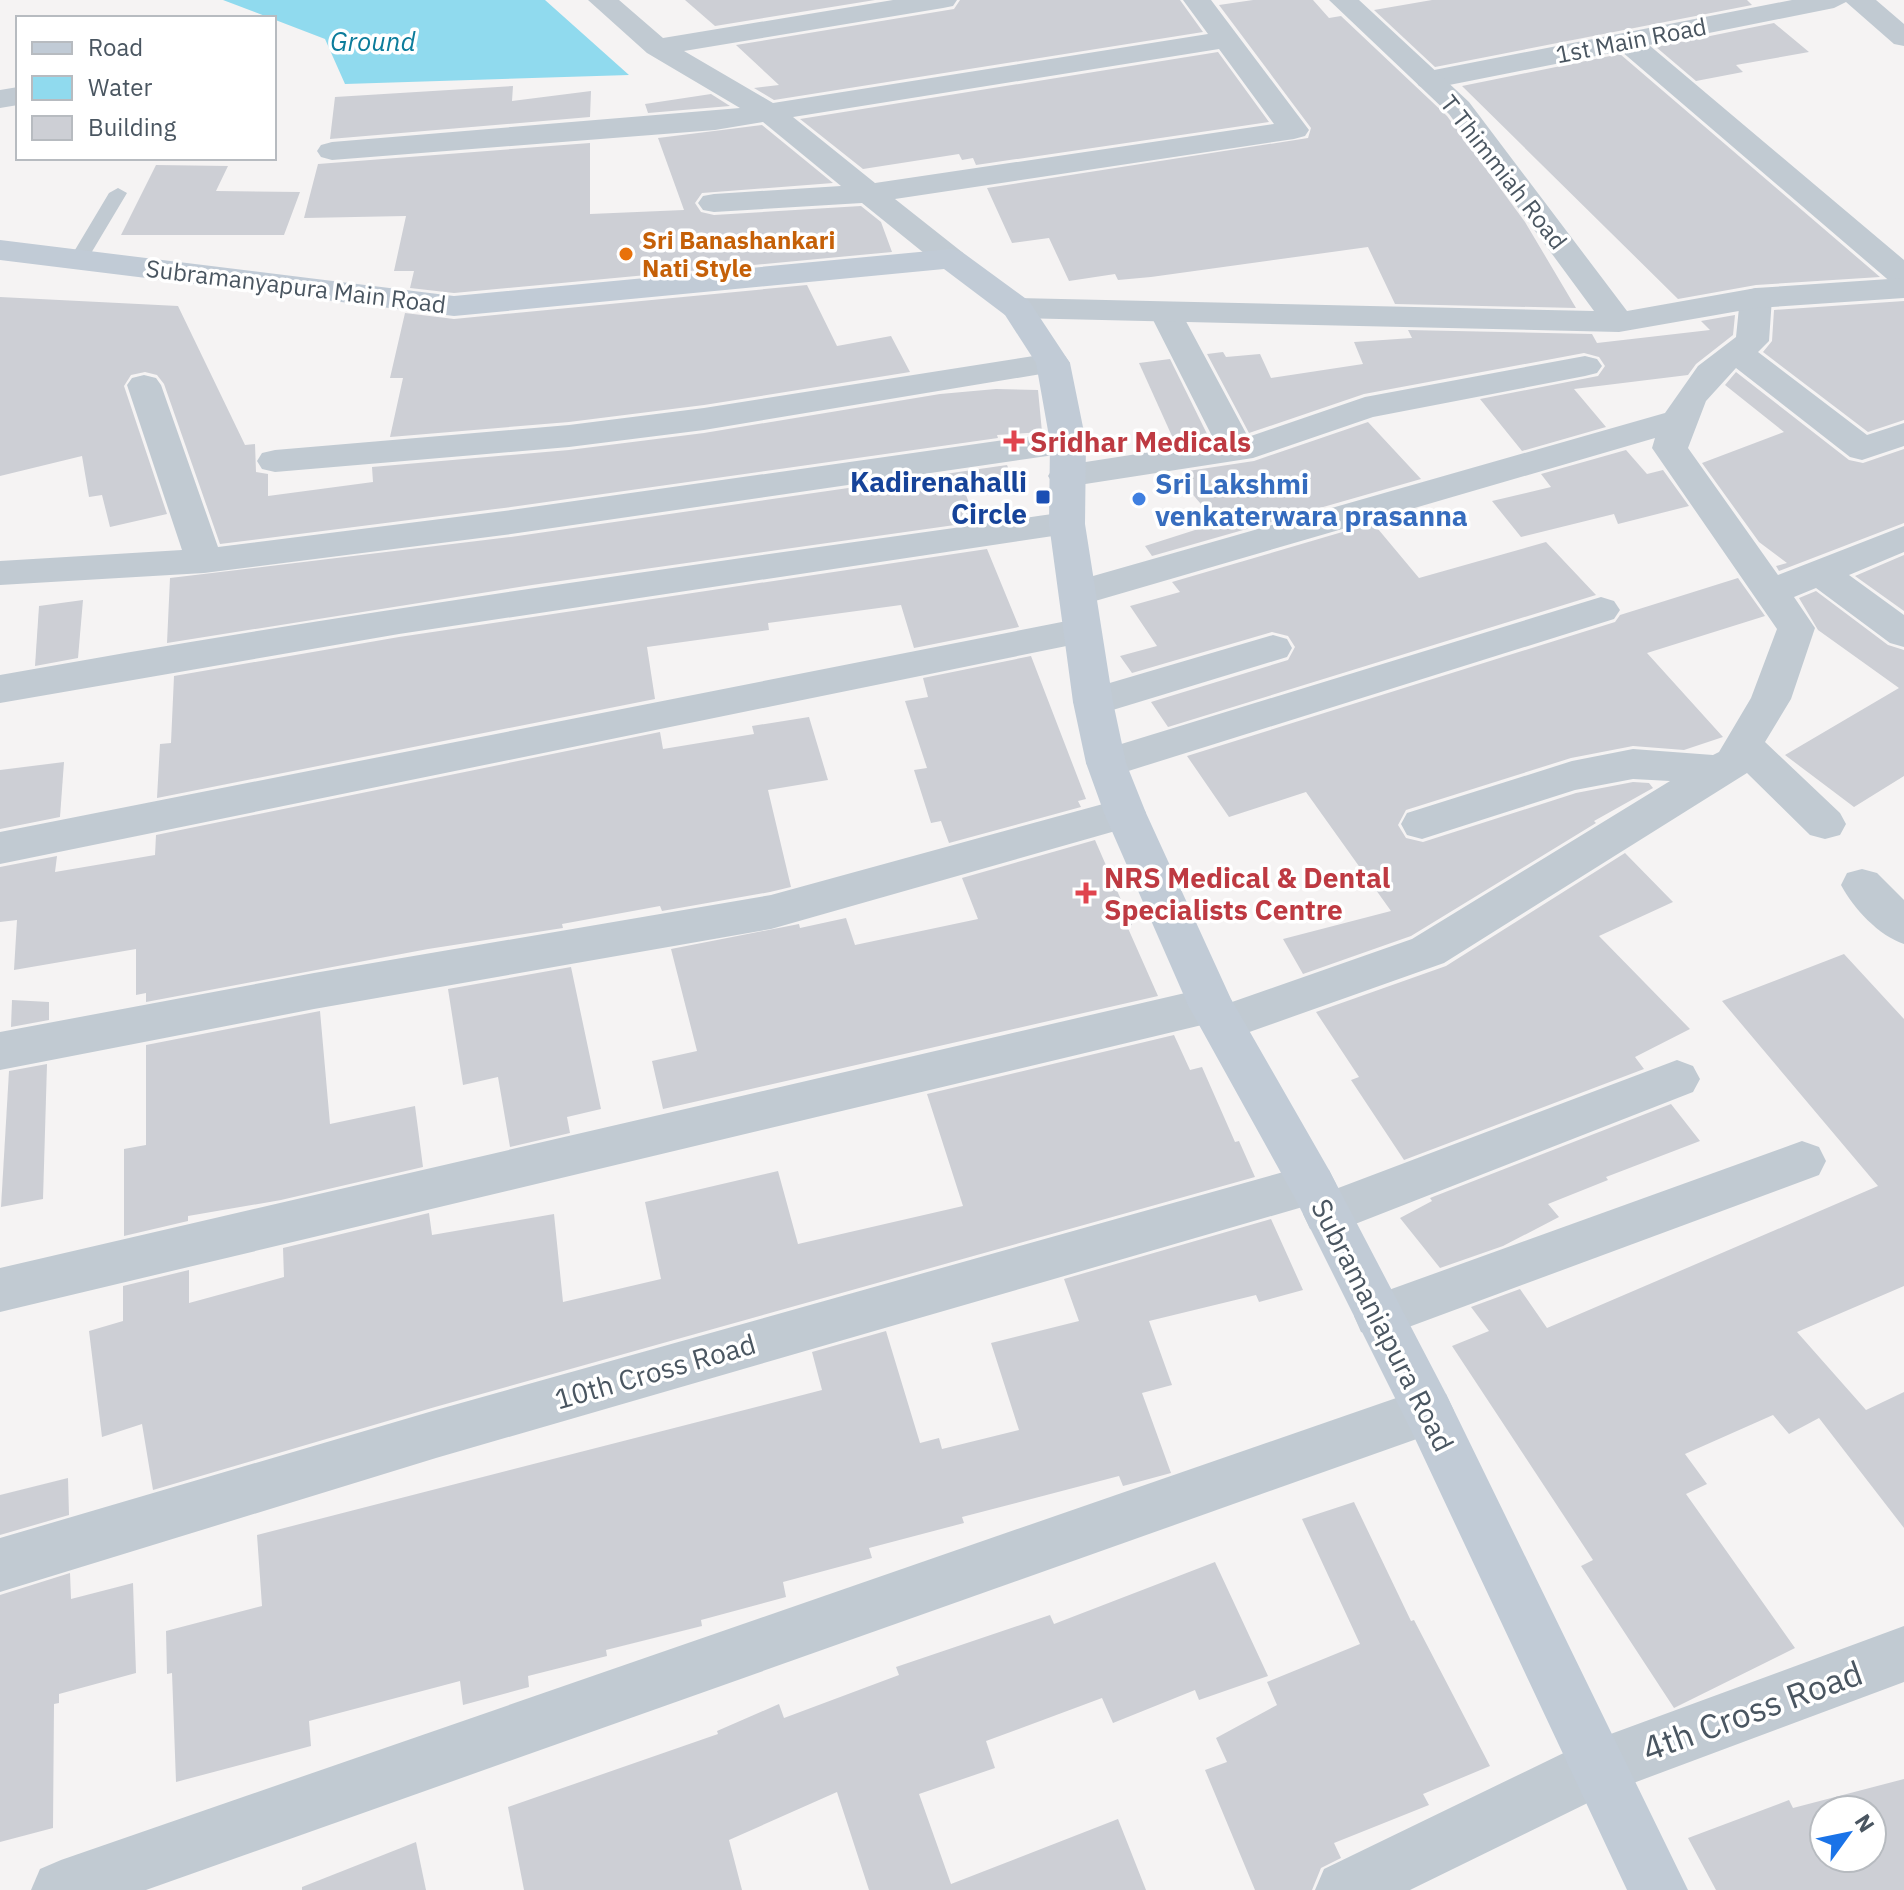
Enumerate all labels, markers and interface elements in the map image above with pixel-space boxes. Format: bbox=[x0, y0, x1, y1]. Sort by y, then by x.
street label: 1st Main Road bbox=[1553, 10, 1709, 70]
legend bbox=[16, 16, 276, 160]
water label: Ground bbox=[330, 24, 416, 58]
text: Road bbox=[88, 31, 143, 63]
text: Water bbox=[88, 71, 152, 103]
street label: T Thimmiah Road bbox=[1434, 88, 1574, 256]
text: Building bbox=[88, 111, 176, 143]
place label: Sri Banashankari Nati Style bbox=[642, 224, 835, 284]
marker: Sri Banashankari Nati Style bbox=[617, 245, 635, 263]
street label: Subramanyapura Main Road bbox=[144, 252, 448, 320]
place label: Sridhar Medicals bbox=[1030, 423, 1251, 460]
marker: Sridhar Medicals bbox=[1005, 432, 1023, 450]
place label: Kadirenahalli Circle bbox=[850, 463, 1027, 532]
place label: Sri Lakshmi venkaterwara prasanna bbox=[1155, 465, 1468, 534]
marker: Kadirenahalli Circle bbox=[1034, 488, 1052, 506]
marker: Sri Lakshmi venkaterwara prasanna bbox=[1130, 490, 1148, 508]
place label: NRS Medical & Dental Specialists Centre bbox=[1104, 859, 1390, 928]
marker: NRS Medical & Dental Specialists Centre bbox=[1075, 882, 1097, 904]
street label: Subramaniapura Road bbox=[1303, 1192, 1463, 1458]
street label: 10th Cross Road bbox=[550, 1325, 760, 1417]
street label: 4th Cross Road bbox=[1636, 1650, 1868, 1770]
north arrow bbox=[1808, 1794, 1888, 1874]
text: N bbox=[1849, 1808, 1882, 1837]

